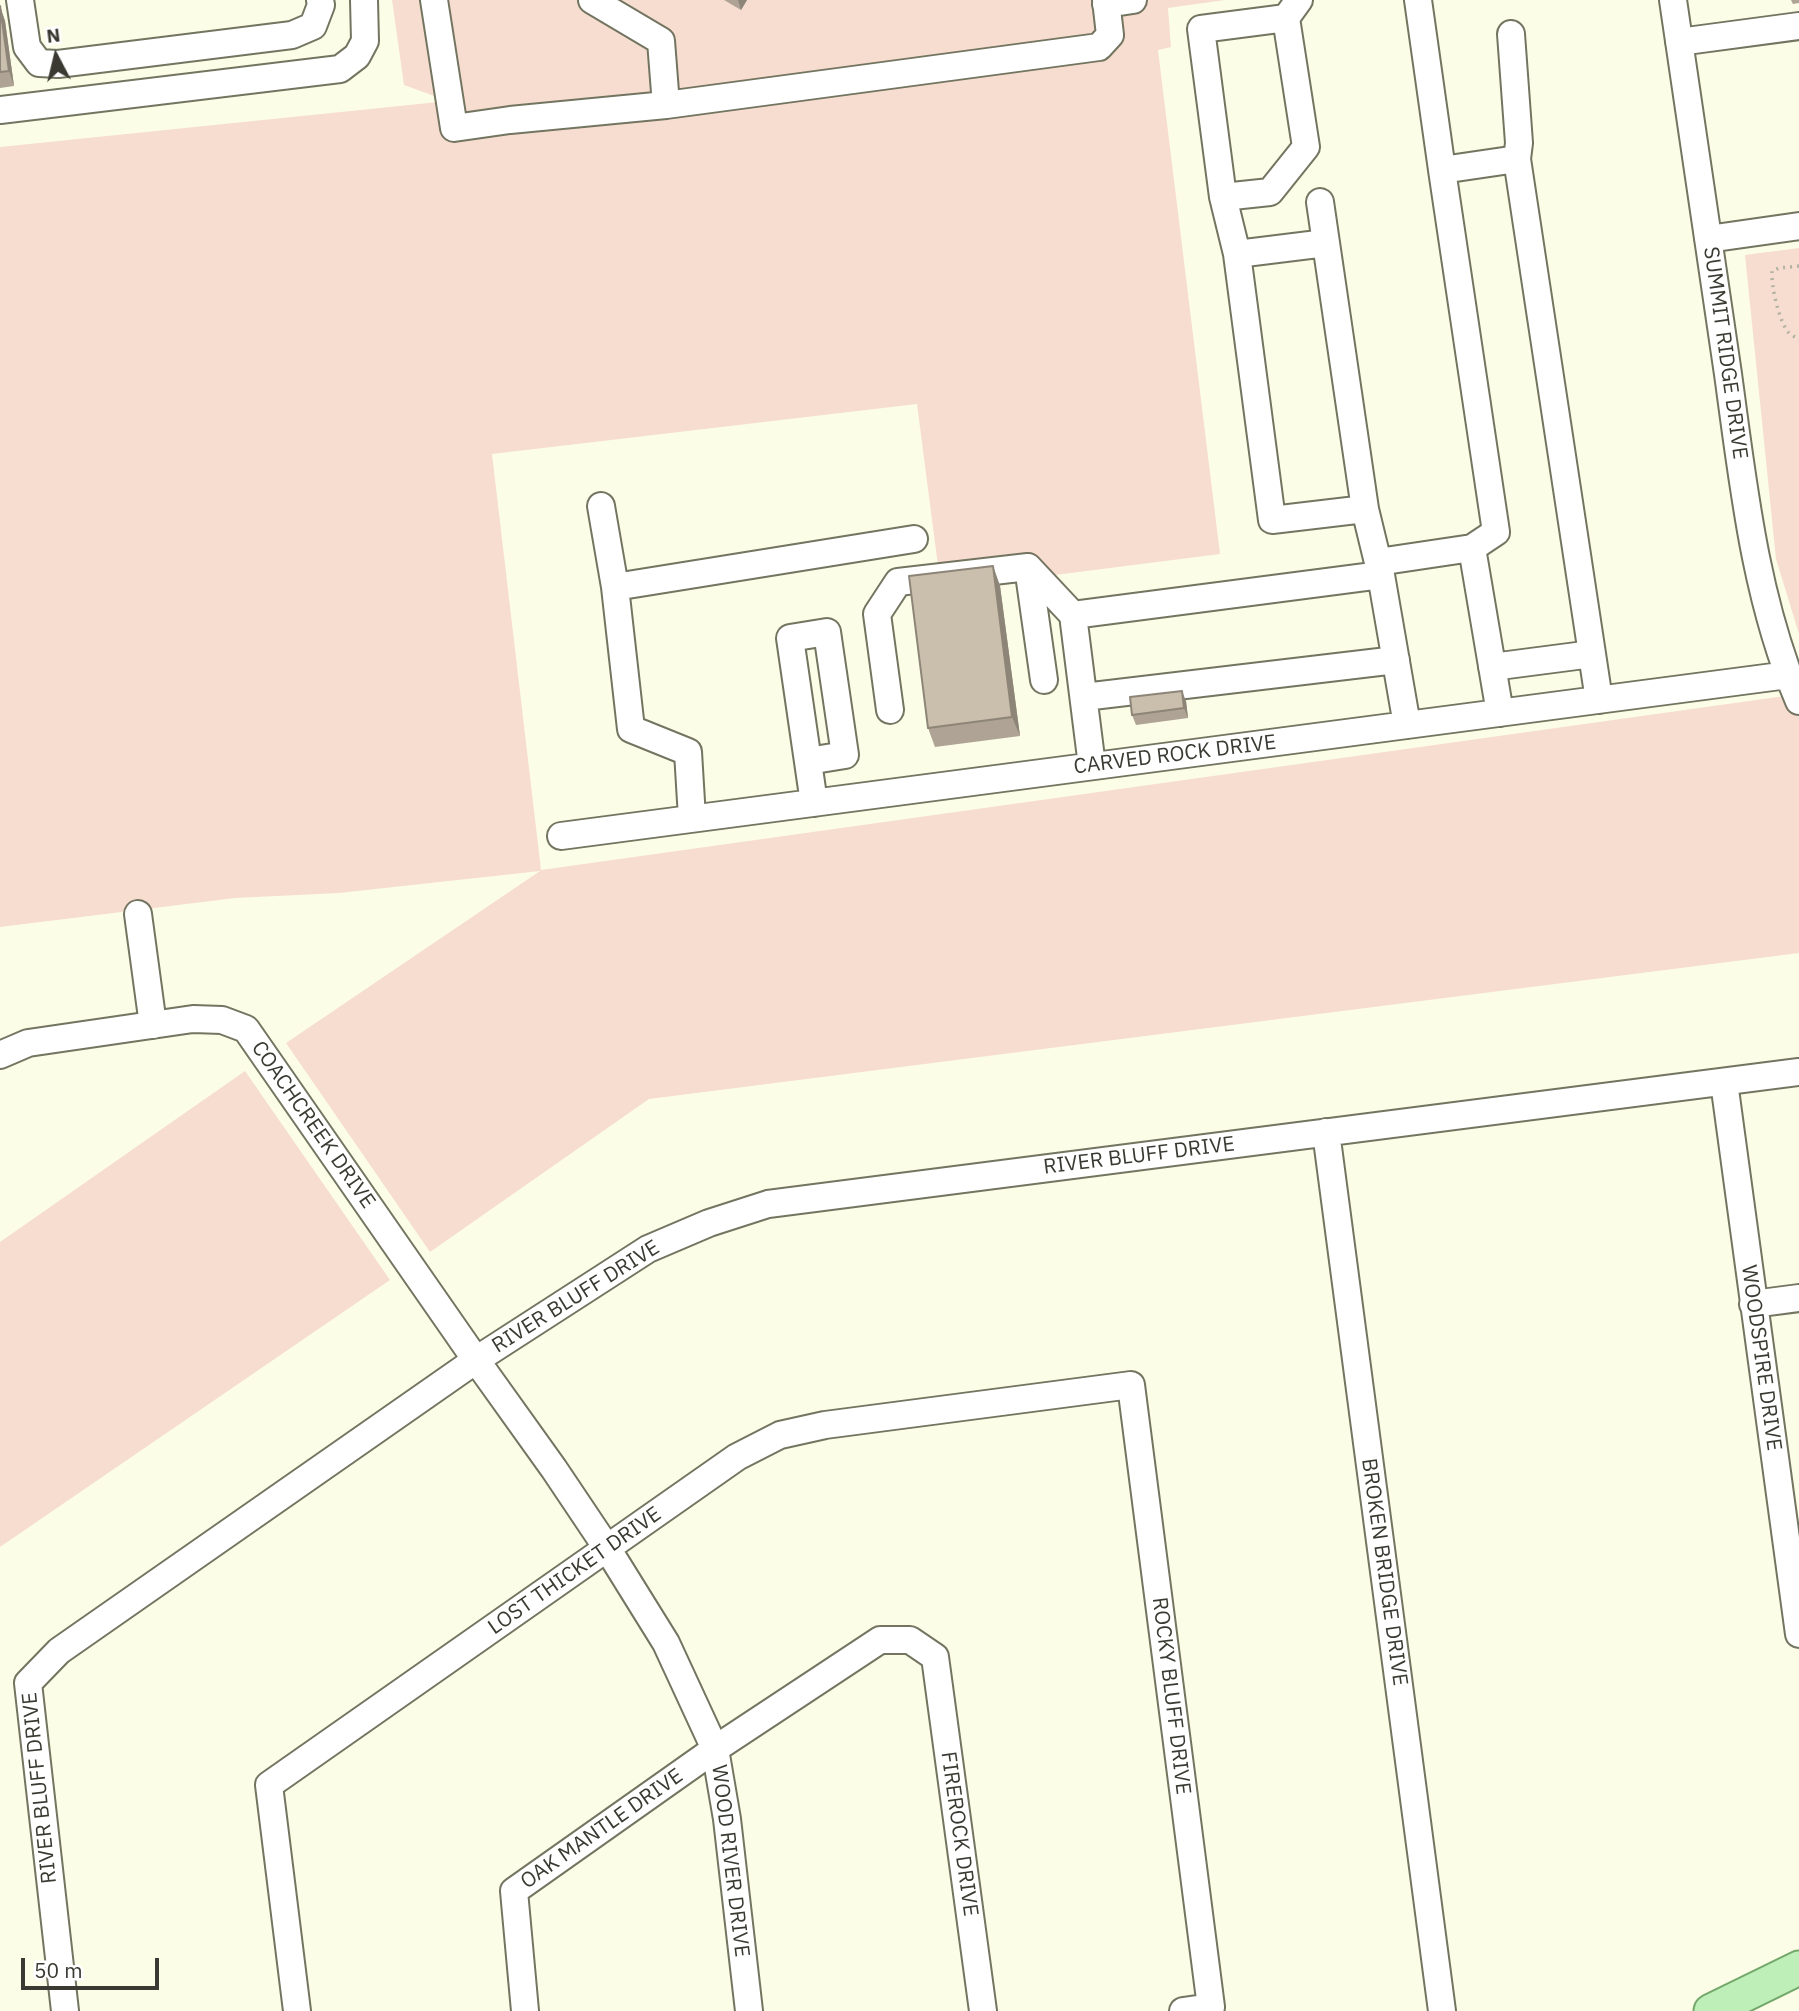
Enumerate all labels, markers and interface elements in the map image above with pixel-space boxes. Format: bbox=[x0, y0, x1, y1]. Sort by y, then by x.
north arrow bbox=[21, 21, 91, 91]
text: N bbox=[45, 22, 62, 48]
street label: SUMMIT RIDGE DRIVE bbox=[1698, 245, 1752, 461]
street label: CARVED ROCK DRIVE bbox=[1072, 730, 1278, 780]
street label: COACHCREEK DRIVE bbox=[246, 1036, 380, 1214]
street label: RIVER BLUFF DRIVE bbox=[1042, 1132, 1236, 1180]
street label: RIVER BLUFF DRIVE bbox=[488, 1235, 664, 1359]
street label: WOODSPIRE DRIVE bbox=[1735, 1263, 1787, 1453]
street label: BROKEN BRIDGE DRIVE bbox=[1356, 1457, 1412, 1687]
street label: LOST THICKET DRIVE bbox=[484, 1502, 666, 1640]
street label: ROCKY BLUFF DRIVE bbox=[1146, 1596, 1196, 1796]
street label: RIVER BLUFF DRIVE bbox=[17, 1691, 63, 1885]
street label: FIREROCK DRIVE bbox=[935, 1750, 983, 1918]
street label: WOOD RIVER DRIVE bbox=[706, 1763, 754, 1959]
street label: OAK MANTLE DRIVE bbox=[516, 1764, 688, 1894]
scale bar bbox=[24, 1944, 163, 1988]
text: 50 m bbox=[34, 1956, 83, 1984]

